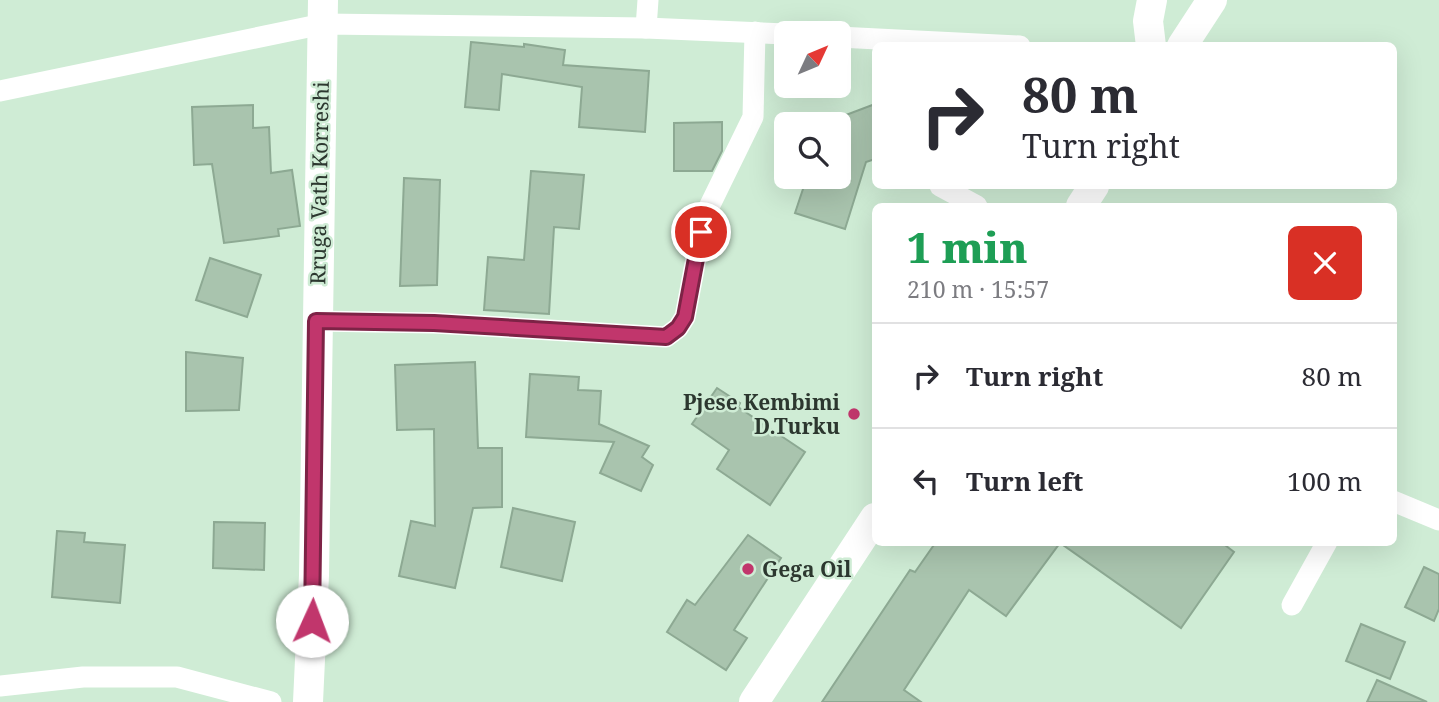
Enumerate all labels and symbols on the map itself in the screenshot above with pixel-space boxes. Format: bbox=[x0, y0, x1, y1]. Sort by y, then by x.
north arrow bbox=[774, 21, 850, 98]
street label: Rruga Vath Korreshi bbox=[303, 81, 335, 285]
pin bbox=[671, 202, 731, 262]
place label: Pjese Kembimi D.Turku bbox=[683, 388, 841, 440]
marker: Pjese Kembimi D.Turku bbox=[846, 406, 862, 422]
place label: Gega Oil bbox=[762, 555, 852, 583]
marker: Gega Oil bbox=[740, 561, 756, 577]
position arrow bbox=[275, 584, 349, 658]

